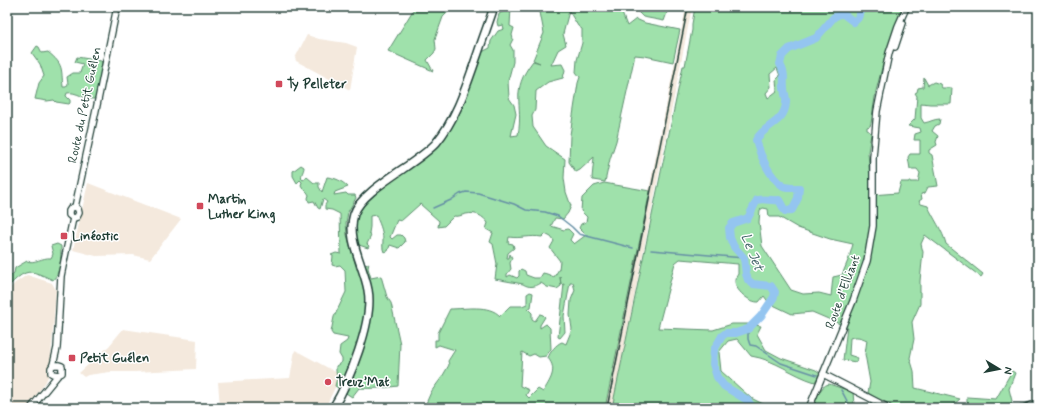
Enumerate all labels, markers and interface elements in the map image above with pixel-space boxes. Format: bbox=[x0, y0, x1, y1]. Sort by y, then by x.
street label: Route du Petit Guélen bbox=[64, 45, 106, 165]
place label: Ty Pelleter bbox=[287, 76, 347, 93]
marker: Ty Pelleter bbox=[274, 79, 284, 89]
place label: Martin Luther King bbox=[208, 191, 276, 224]
marker: Martin Luther King bbox=[195, 201, 205, 211]
place label: Linéostic bbox=[72, 228, 119, 245]
water label: Le Jet bbox=[737, 230, 768, 275]
marker: Linéostic bbox=[59, 231, 69, 241]
street label: Route d'Elliant bbox=[822, 252, 864, 332]
north arrow bbox=[979, 349, 1019, 389]
place label: Petit Guélen bbox=[80, 350, 149, 367]
marker: Petit Guélen bbox=[67, 353, 77, 363]
text: N bbox=[1000, 366, 1015, 375]
place label: Treuz’Mat bbox=[336, 374, 390, 391]
marker: Treuz’Mat bbox=[323, 377, 333, 387]

